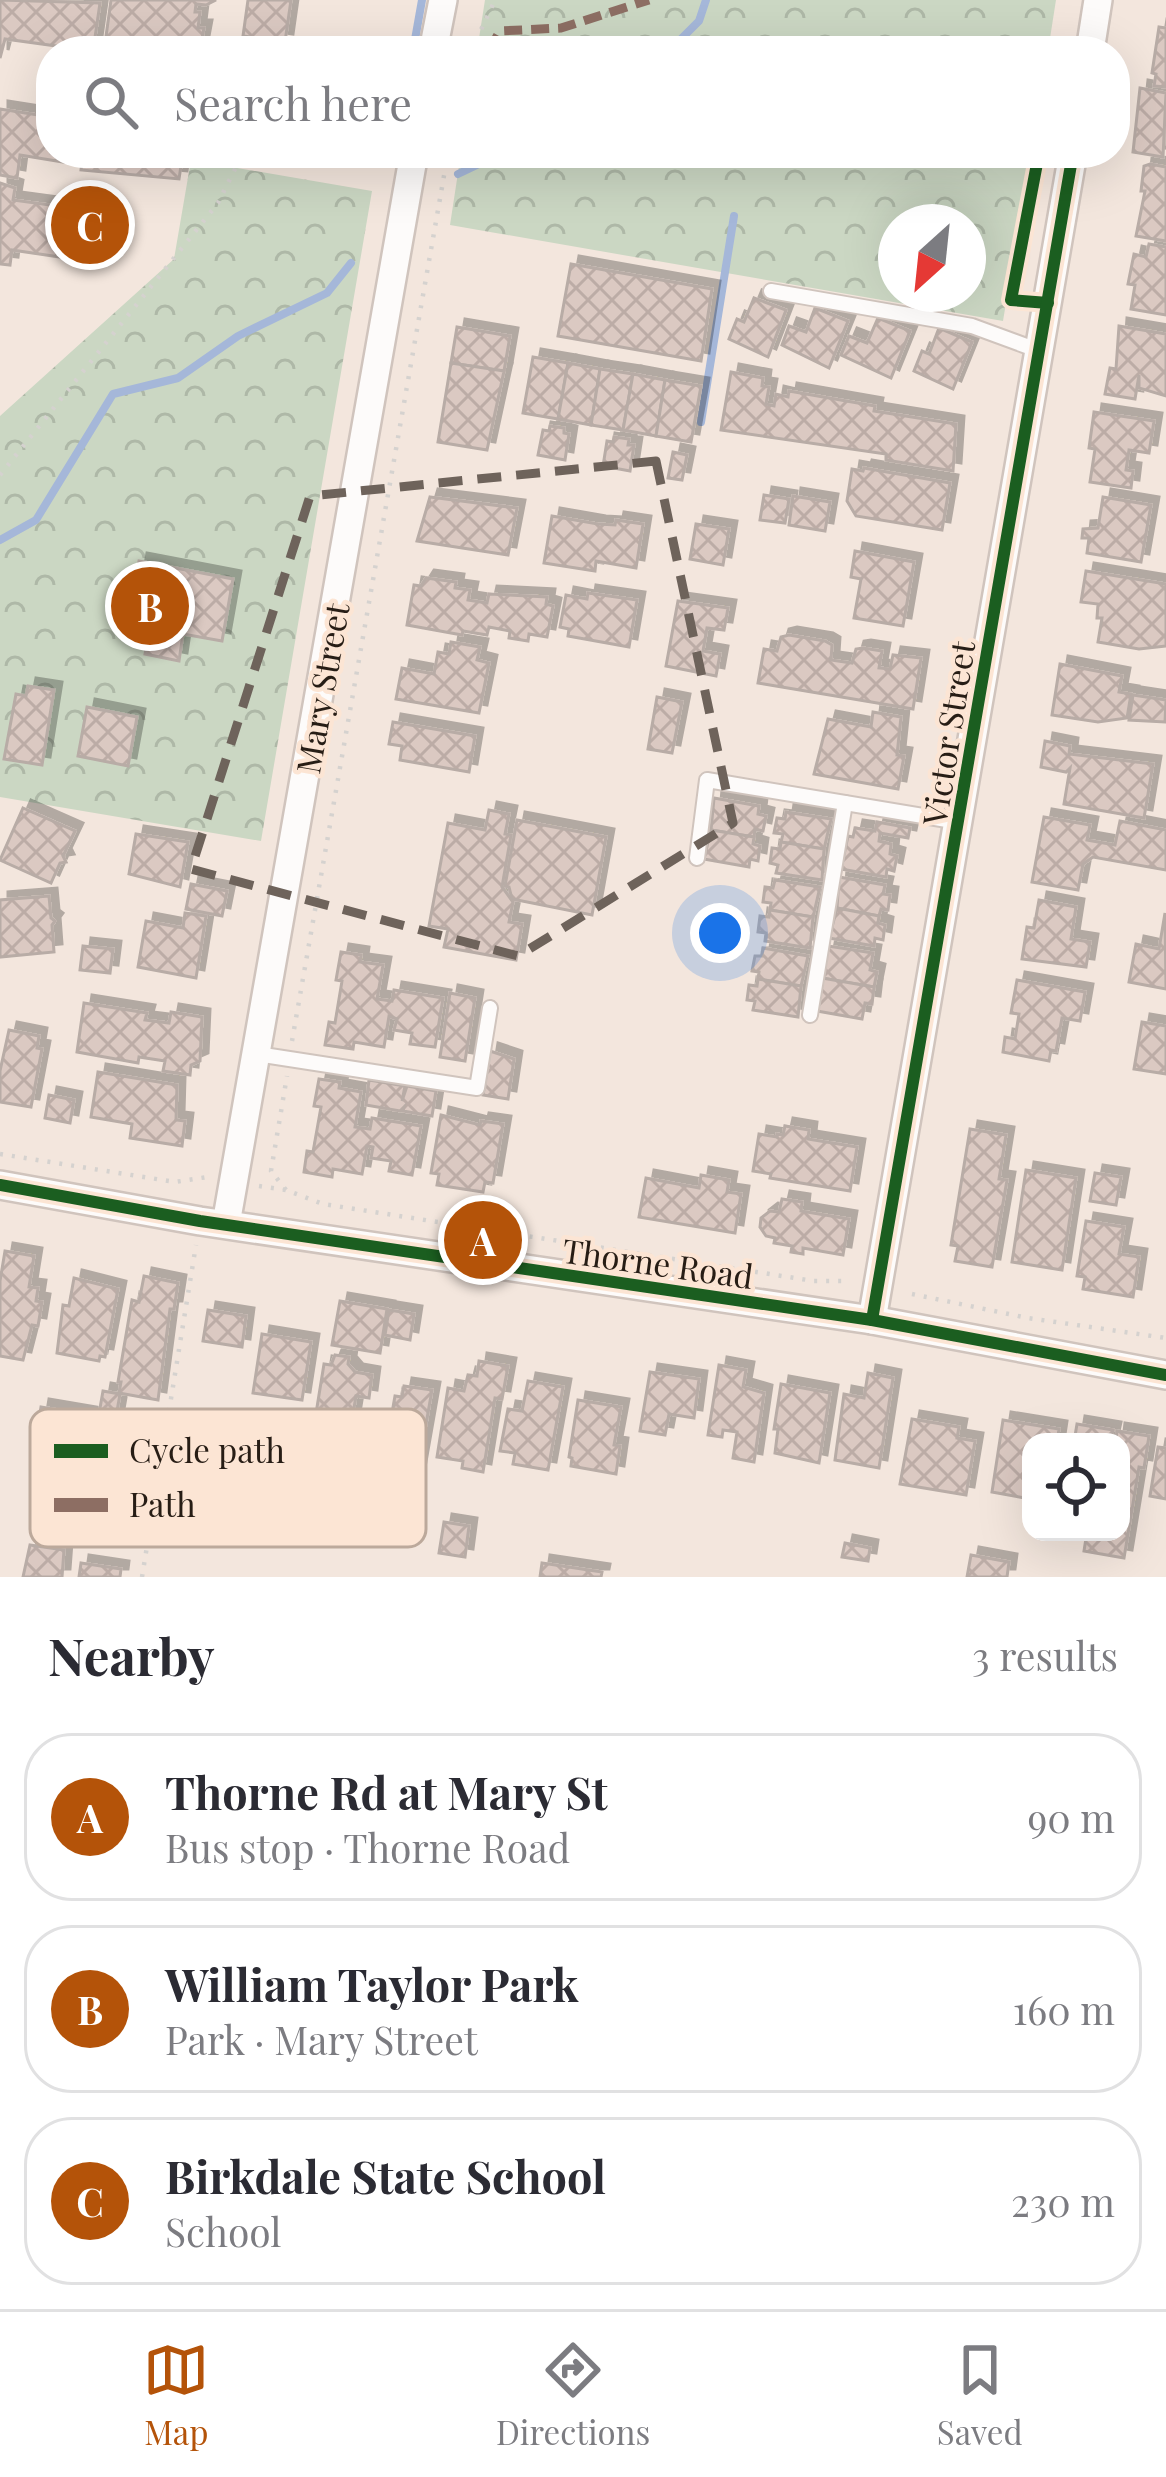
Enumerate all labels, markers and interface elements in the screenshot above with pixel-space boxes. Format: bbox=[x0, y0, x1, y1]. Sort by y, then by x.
search box bbox=[36, 36, 1130, 168]
icon: search bbox=[78, 69, 144, 135]
text: Search here bbox=[174, 72, 412, 132]
pin: C bbox=[51, 180, 129, 270]
north arrow bbox=[878, 204, 986, 312]
pin: B bbox=[111, 561, 189, 651]
street label: Mary Street bbox=[284, 598, 358, 777]
street label: Victor Street bbox=[911, 636, 983, 829]
your location bbox=[690, 903, 750, 963]
pin: A bbox=[444, 1195, 522, 1285]
street label: Thorne Road bbox=[560, 1227, 756, 1297]
legend bbox=[30, 1409, 426, 1547]
text: Cycle path bbox=[129, 1427, 285, 1471]
map controls bbox=[1022, 1433, 1130, 1541]
button: locate bbox=[1022, 1433, 1130, 1541]
text: Path bbox=[129, 1481, 196, 1525]
text: Nearby bbox=[48, 1621, 214, 1689]
text: 3 results bbox=[972, 1629, 1118, 1681]
text: Thorne Rd at Mary St bbox=[165, 1761, 608, 1821]
text: A bbox=[77, 1791, 103, 1843]
text: 90 m bbox=[1027, 1791, 1115, 1843]
text: Bus stop · Thorne Road bbox=[165, 1821, 570, 1873]
text: William Taylor Park bbox=[165, 1953, 579, 2013]
text: B bbox=[77, 1983, 103, 2035]
text: 160 m bbox=[1013, 1983, 1115, 2035]
text: Park · Mary Street bbox=[165, 2013, 478, 2065]
text: Birkdale State School bbox=[165, 2145, 606, 2205]
text: C bbox=[76, 2175, 104, 2227]
text: 230 m bbox=[1011, 2175, 1115, 2227]
text: School bbox=[165, 2205, 281, 2257]
tab: Map bbox=[143, 2337, 209, 2453]
tab: Directions bbox=[496, 2337, 650, 2453]
tab: Saved bbox=[937, 2337, 1023, 2453]

